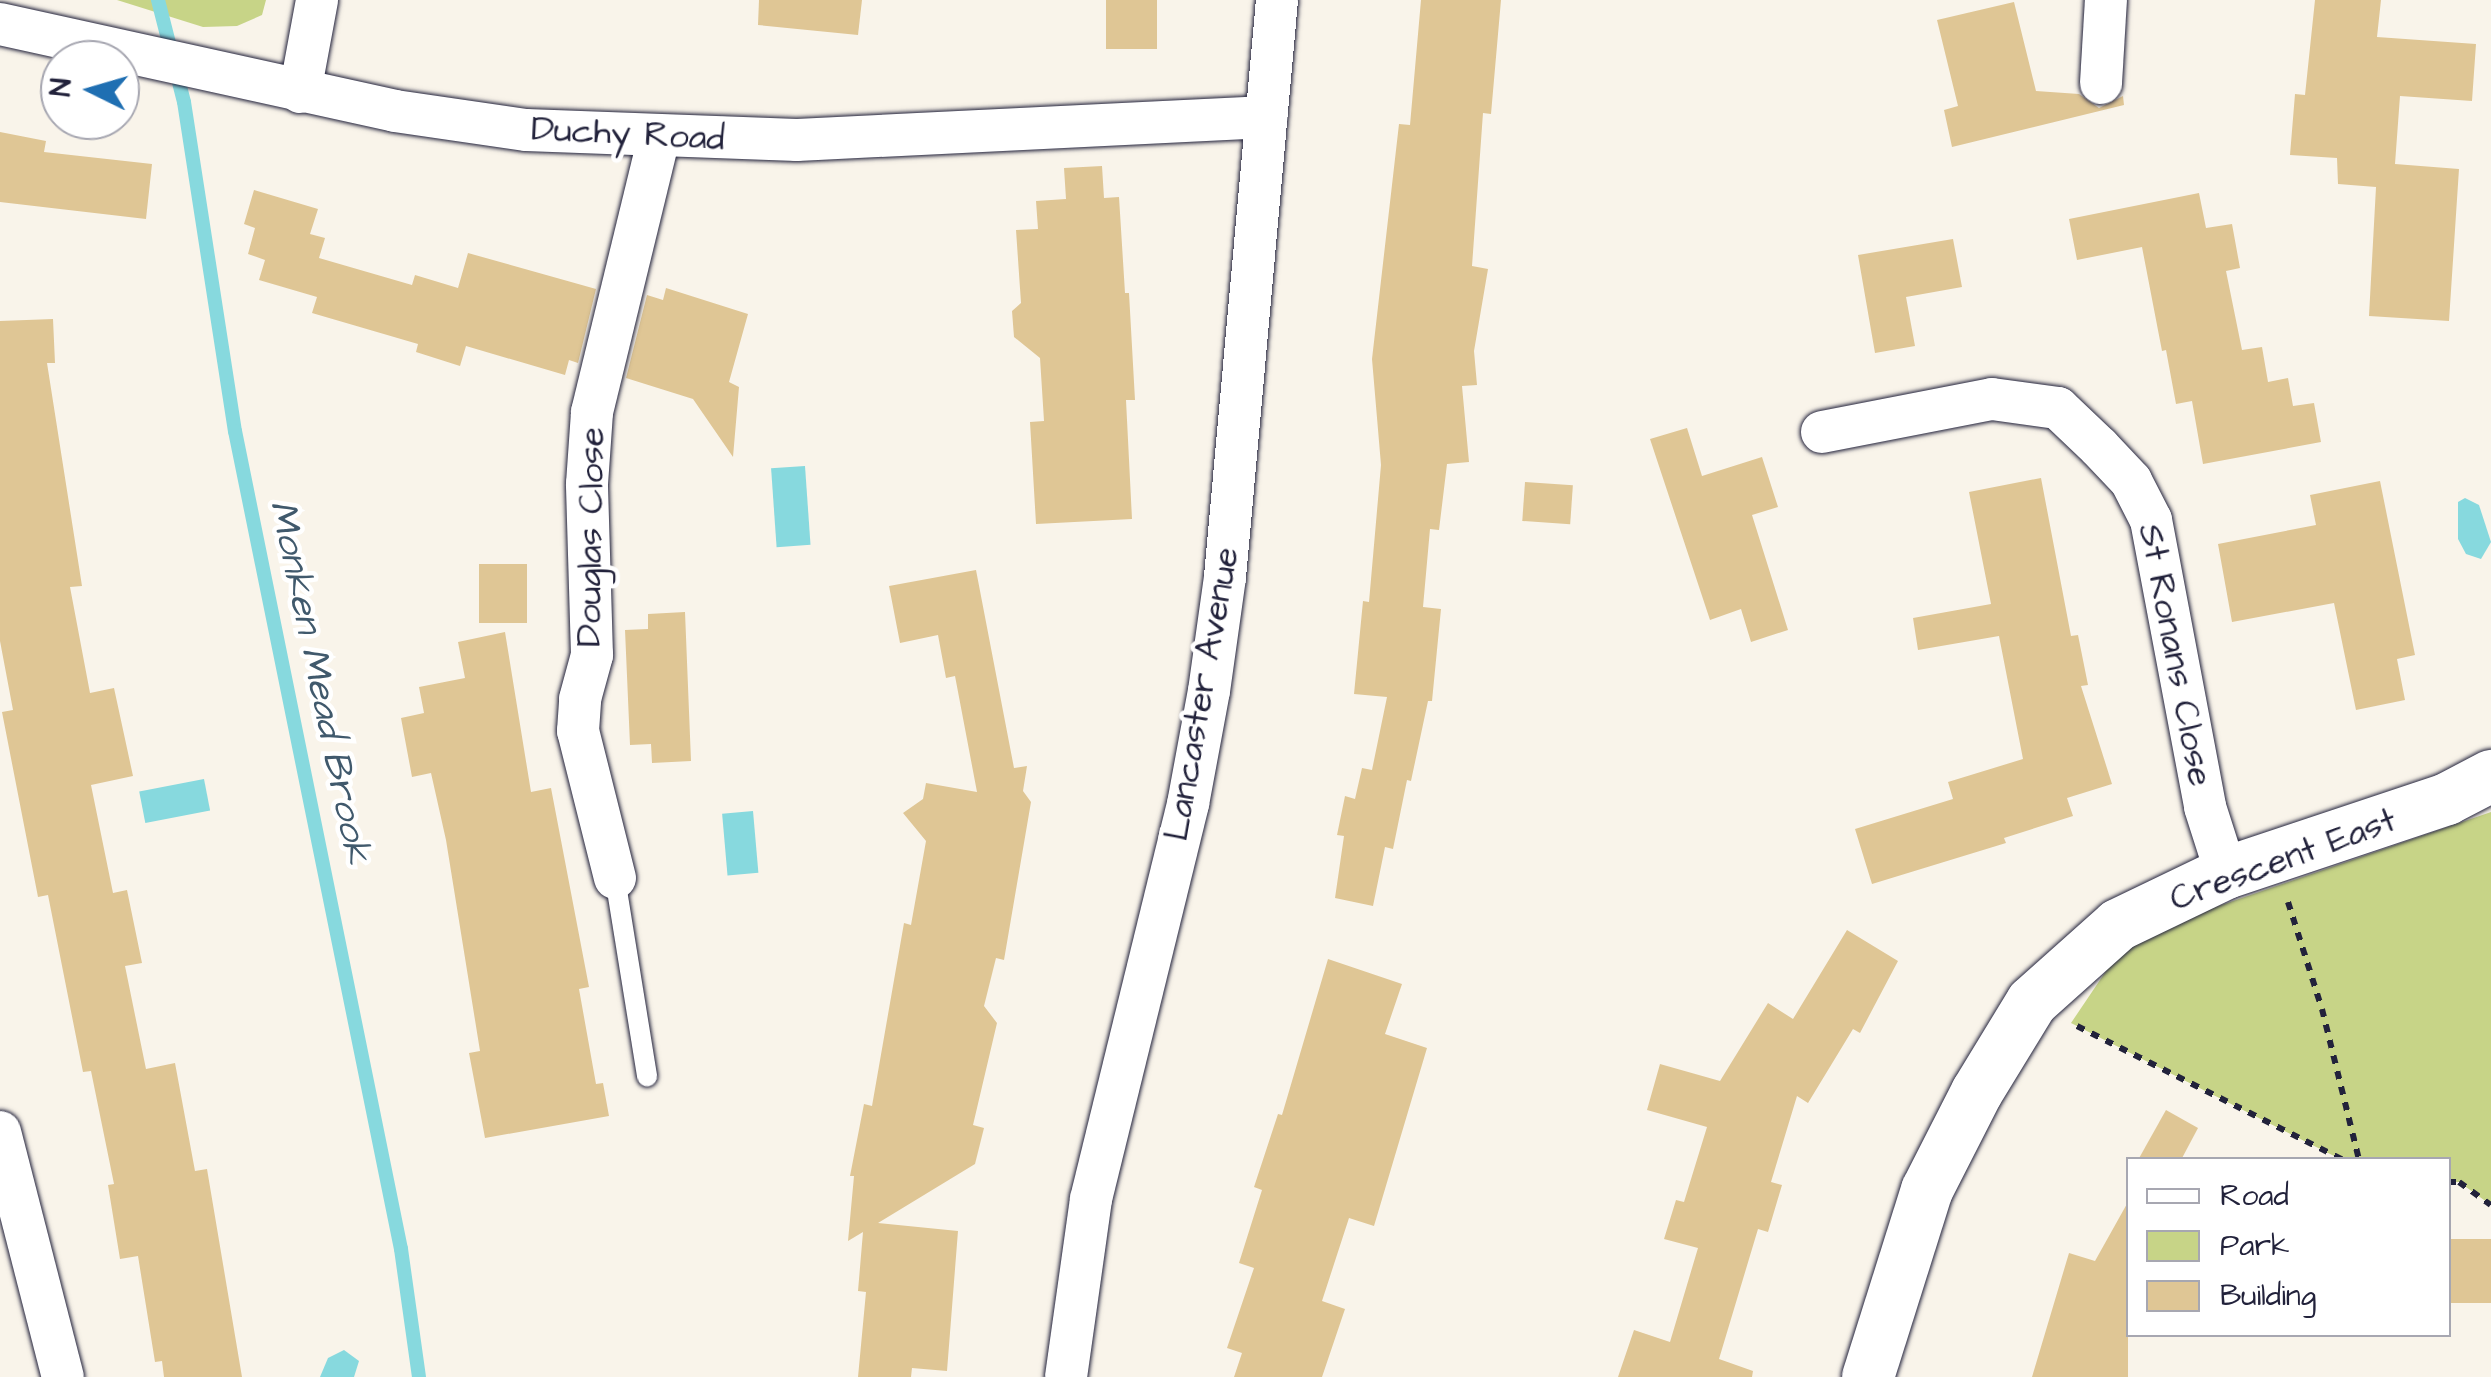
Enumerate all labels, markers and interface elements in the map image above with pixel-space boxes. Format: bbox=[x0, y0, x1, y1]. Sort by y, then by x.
north arrow bbox=[40, 40, 140, 140]
text: N bbox=[41, 77, 82, 98]
street label: Duchy Road bbox=[530, 108, 726, 160]
street label: Douglas Close bbox=[568, 427, 614, 647]
water label: Monken Mead Brook bbox=[258, 496, 380, 868]
street label: St Ronans Close bbox=[2129, 520, 2221, 790]
street label: Lancaster Avenue bbox=[1156, 544, 1248, 844]
street label: Crescent East bbox=[2164, 800, 2402, 920]
legend bbox=[2126, 1157, 2451, 1337]
text: Road bbox=[2220, 1175, 2289, 1217]
text: Park bbox=[2220, 1225, 2289, 1267]
text: Building bbox=[2220, 1275, 2316, 1317]

